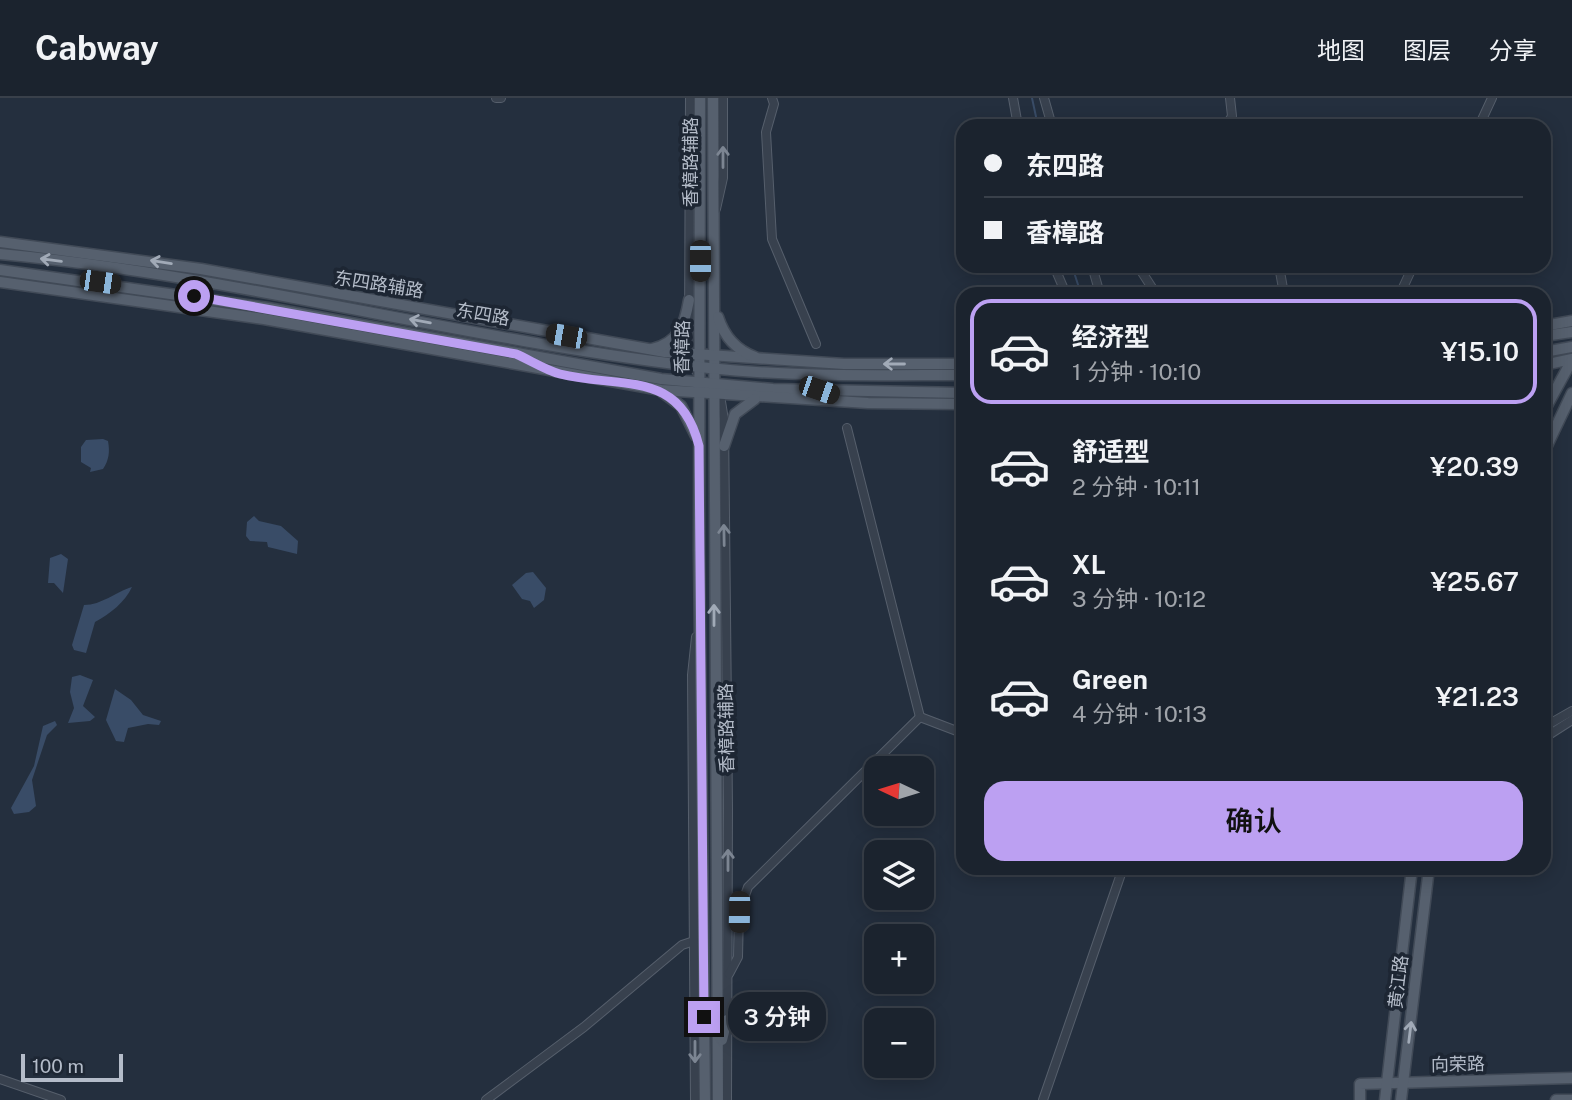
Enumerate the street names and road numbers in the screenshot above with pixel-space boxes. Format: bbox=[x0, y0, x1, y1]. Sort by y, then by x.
street label: 香樟路辅路 bbox=[680, 117, 701, 207]
street label: 东四路辅路 bbox=[333, 267, 425, 301]
street label: 东四路 bbox=[455, 299, 511, 329]
street label: 香樟路 bbox=[671, 320, 693, 374]
street label: 香樟路辅路 bbox=[715, 683, 737, 773]
street label: 黄江路 bbox=[1384, 954, 1412, 1010]
street label: 向荣路 bbox=[1431, 1053, 1485, 1075]

